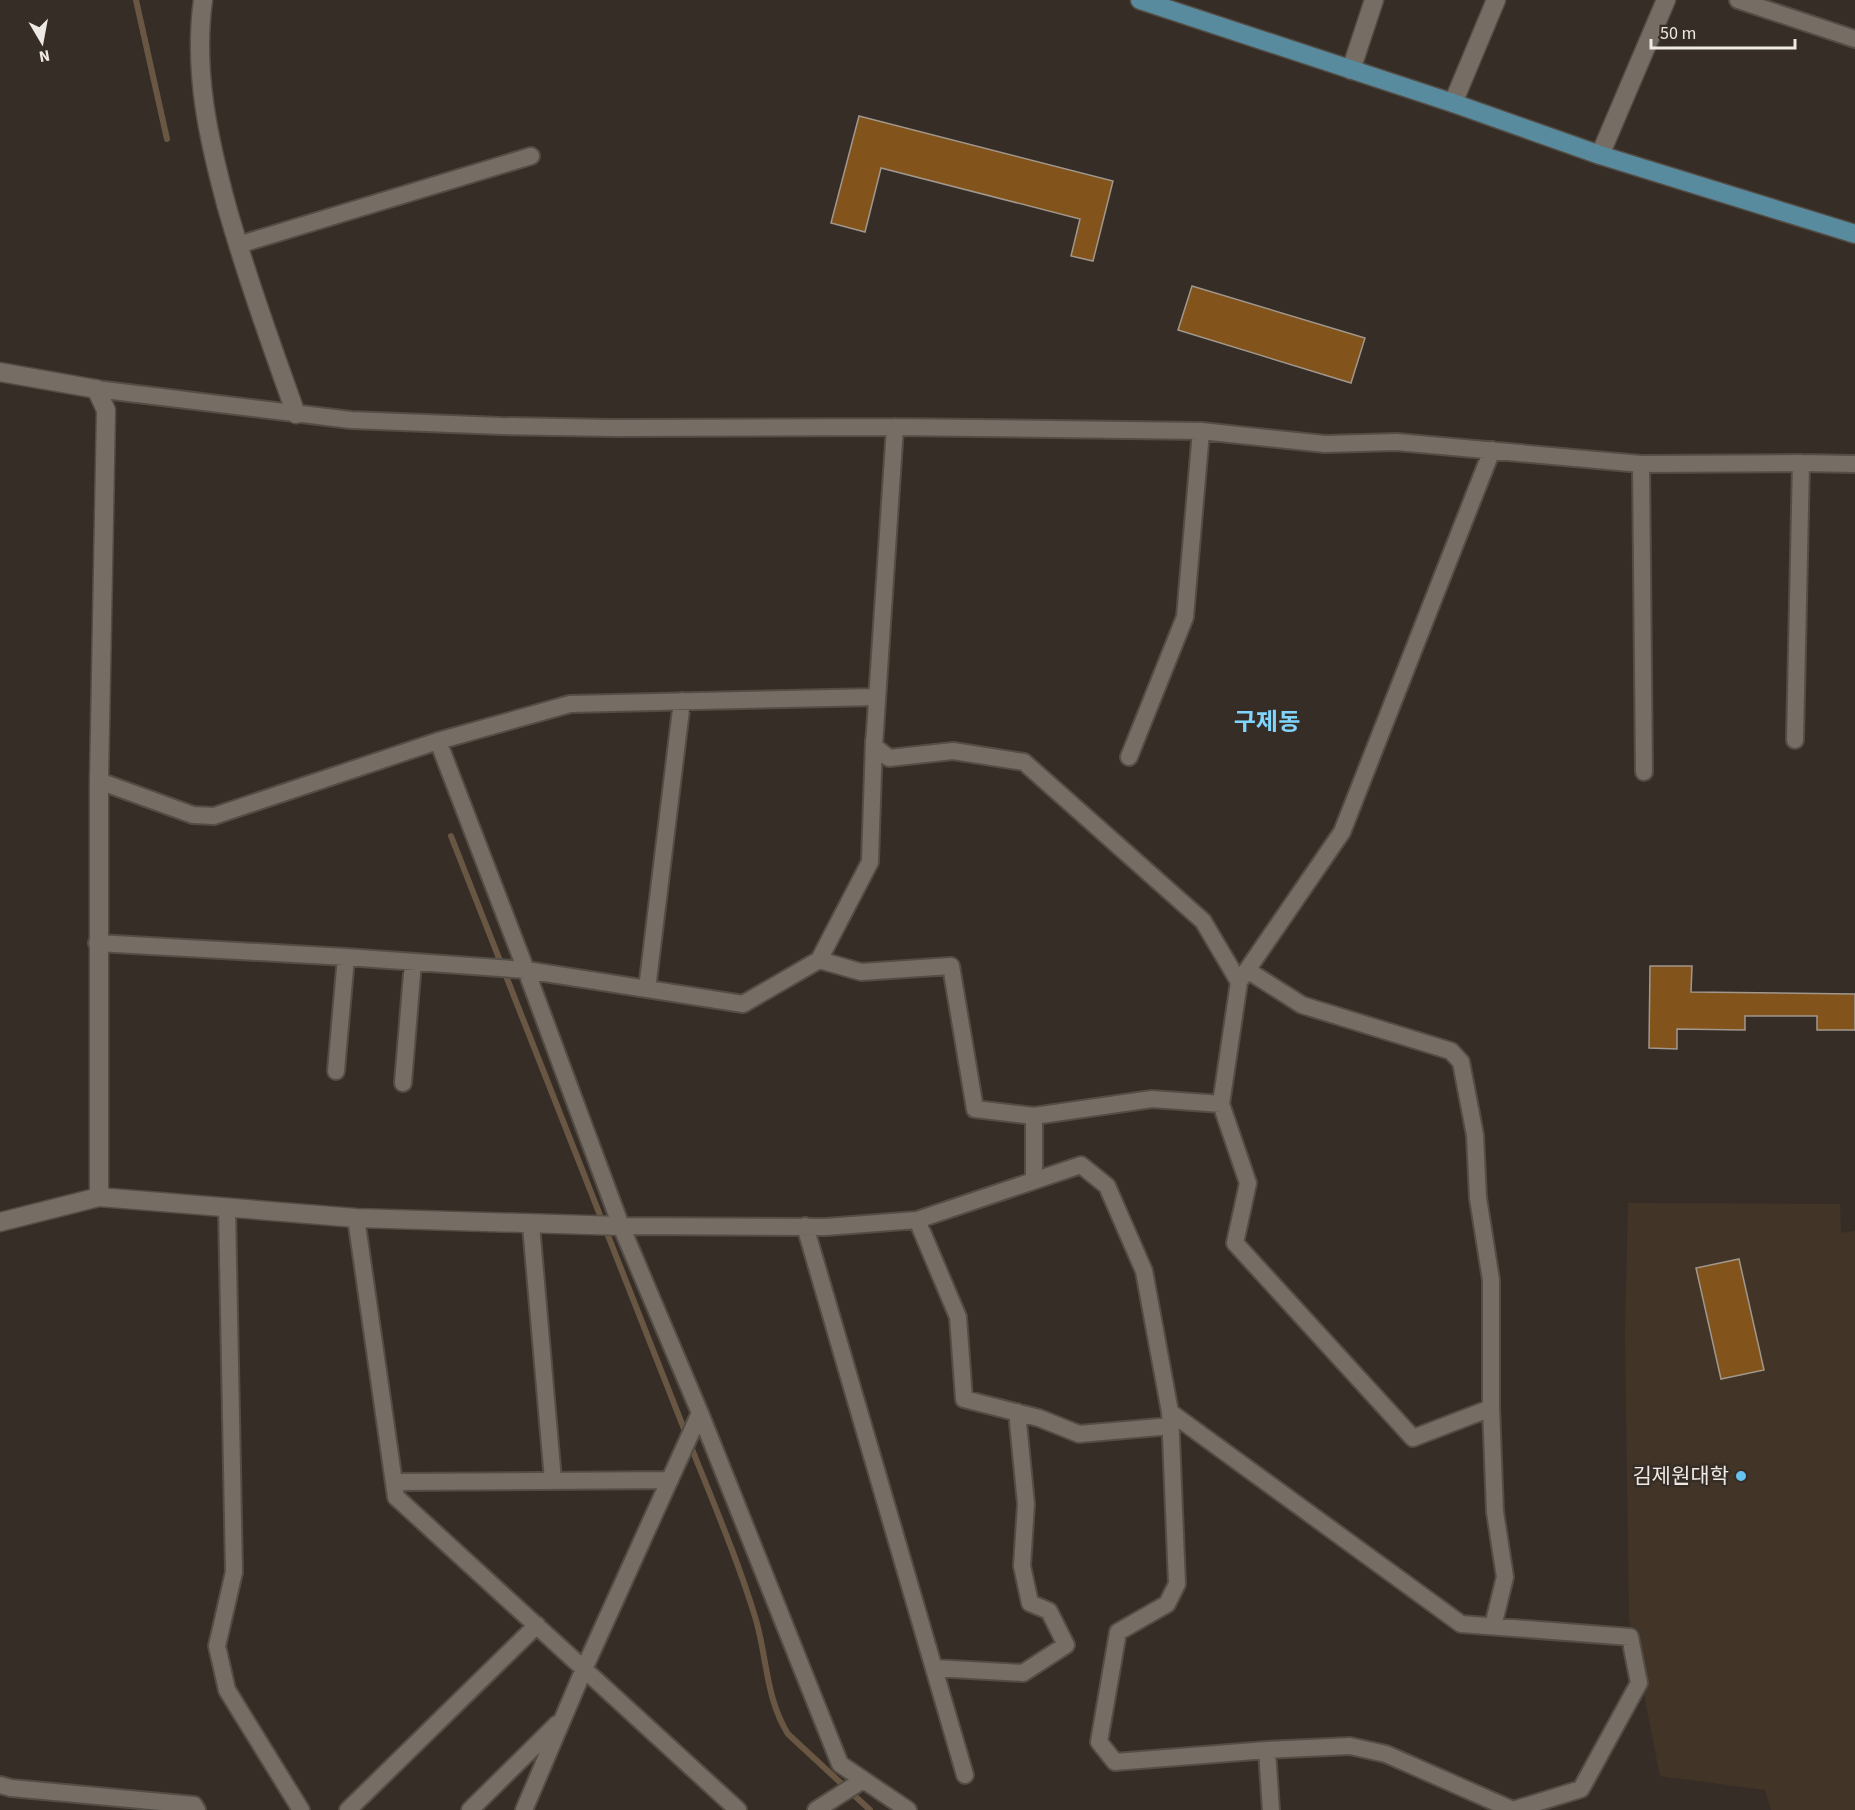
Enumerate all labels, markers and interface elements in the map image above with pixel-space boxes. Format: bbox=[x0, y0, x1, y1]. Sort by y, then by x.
north arrow bbox=[12, 12, 72, 72]
scale bar bbox=[1651, 12, 1795, 50]
text: 50 m bbox=[1660, 21, 1696, 46]
text: N bbox=[37, 44, 52, 68]
district label: 구제동 bbox=[1234, 705, 1300, 740]
place label: 김제원대학 bbox=[1632, 1461, 1729, 1491]
marker: 김제원대학 bbox=[1734, 1469, 1748, 1483]

